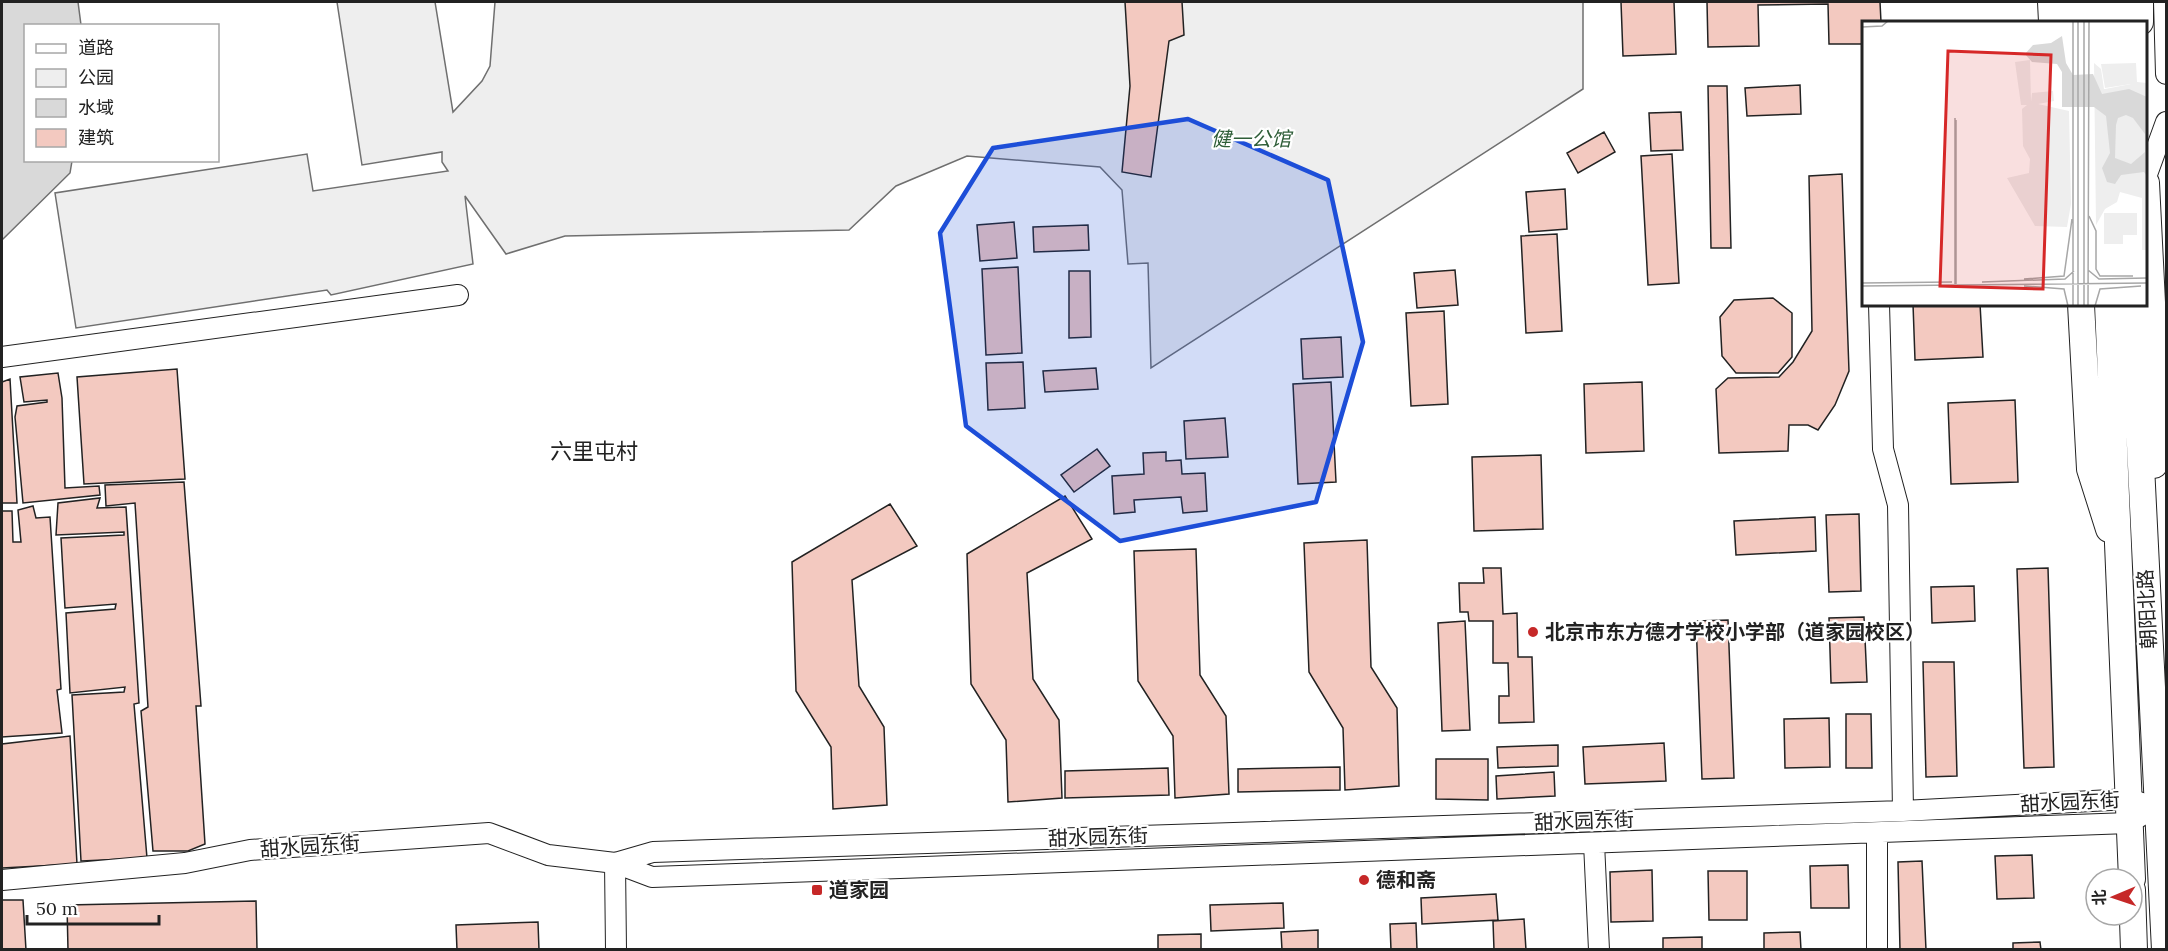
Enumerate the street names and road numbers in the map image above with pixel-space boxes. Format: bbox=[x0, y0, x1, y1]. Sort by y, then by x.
street label: 朝阳北路 bbox=[2132, 568, 2161, 650]
street label: 甜水园东街 bbox=[2019, 786, 2121, 817]
street label: 甜水园东街 bbox=[1534, 806, 1634, 835]
street label: 甜水园东街 bbox=[1048, 822, 1148, 851]
street label: 甜水园东街 bbox=[259, 830, 361, 861]

